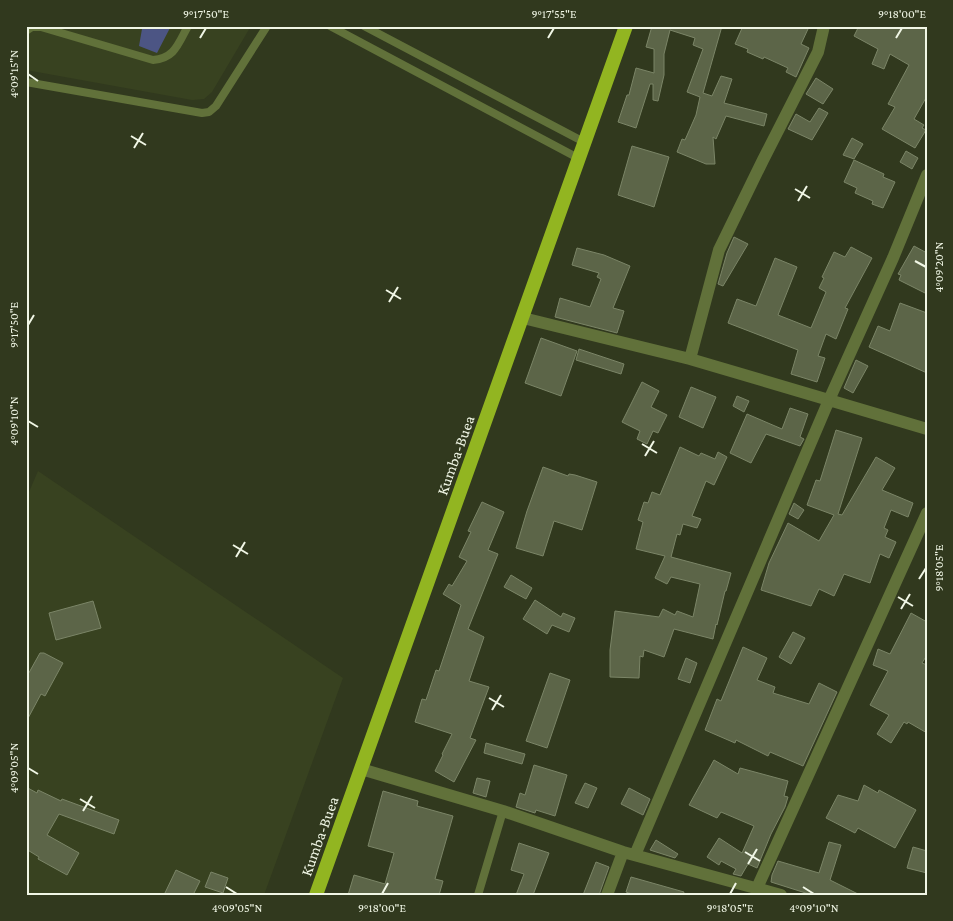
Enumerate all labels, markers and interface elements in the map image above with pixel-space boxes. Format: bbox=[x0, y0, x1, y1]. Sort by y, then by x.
text: 9°17'50"E bbox=[183, 7, 230, 21]
text: 9°17'55"E bbox=[532, 7, 577, 21]
text: 9°18'00"E bbox=[878, 7, 926, 21]
text: 4°09'15"N bbox=[7, 50, 21, 98]
text: 4°09'20"N bbox=[932, 241, 946, 292]
text: 9°17'50"E bbox=[7, 301, 21, 348]
text: 4°09'10"N bbox=[7, 396, 21, 446]
street label: Kumba-Buea bbox=[433, 413, 478, 497]
text: 9°18'05"E bbox=[932, 544, 946, 592]
text: 4°09'05"N bbox=[7, 743, 21, 793]
street label: Kumba-Buea bbox=[297, 794, 342, 878]
text: 4°09'05"N bbox=[212, 901, 262, 915]
text: 9°18'00"E bbox=[358, 901, 406, 915]
text: 9°18'05"E bbox=[706, 901, 754, 915]
text: 4°09'10"N bbox=[789, 901, 839, 915]

